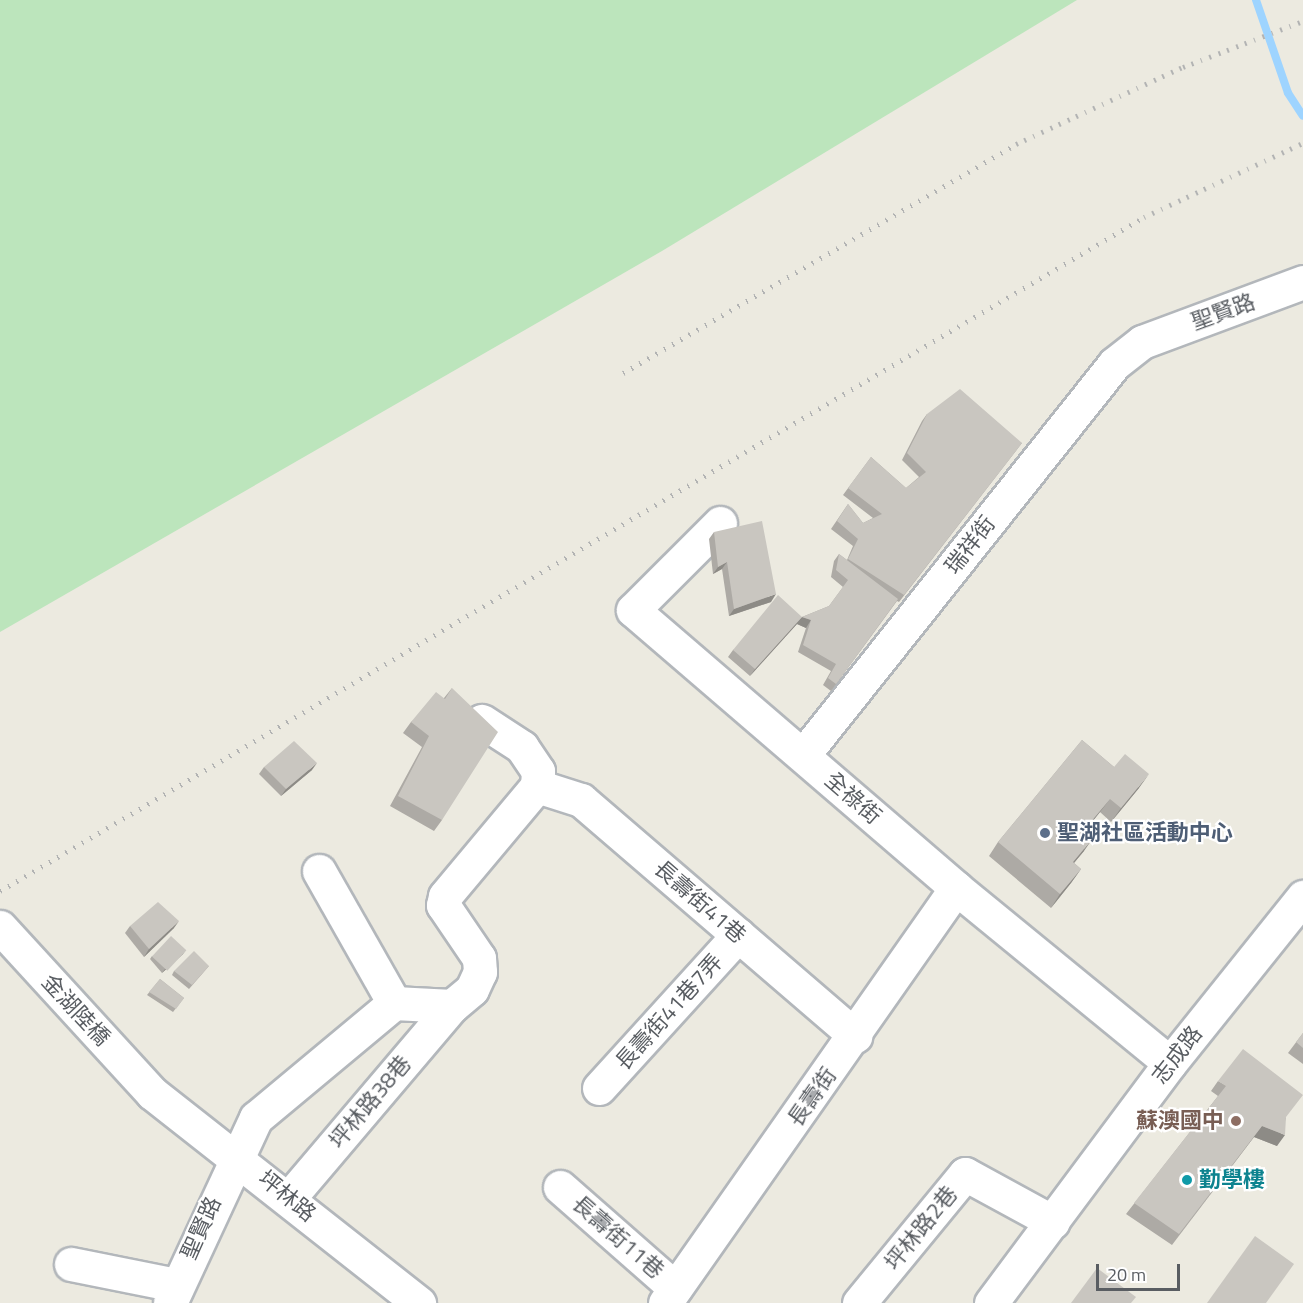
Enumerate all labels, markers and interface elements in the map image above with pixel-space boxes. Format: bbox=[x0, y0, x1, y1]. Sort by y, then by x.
street label: 聖賢路 bbox=[1187, 288, 1259, 336]
street label: 瑞祥街 bbox=[939, 511, 1001, 579]
street label: 全祿街 bbox=[819, 766, 887, 830]
place label: 聖湖社區活動中心 bbox=[1057, 820, 1233, 846]
marker: 聖湖社區活動中心 bbox=[1038, 826, 1052, 840]
street label: 長壽街41巷 bbox=[649, 855, 751, 949]
street label: 長壽街41巷7弄 bbox=[610, 949, 728, 1075]
street label: 金湖陸橋 bbox=[36, 969, 116, 1051]
street label: 志成路 bbox=[1146, 1021, 1208, 1089]
street label: 坪林路38巷 bbox=[324, 1050, 416, 1154]
street label: 長壽街 bbox=[782, 1062, 842, 1132]
place label: 蘇澳國中 bbox=[1136, 1108, 1224, 1134]
marker: 蘇澳國中 bbox=[1229, 1114, 1243, 1128]
street label: 坪林路 bbox=[253, 1165, 321, 1227]
place label: 勤學樓 bbox=[1199, 1167, 1265, 1193]
marker: 勤學樓 bbox=[1180, 1173, 1194, 1187]
street label: 坪林路2巷 bbox=[879, 1181, 963, 1275]
street label: 長壽街11巷 bbox=[567, 1190, 669, 1284]
street label: 聖賢路 bbox=[176, 1192, 226, 1264]
scale bar bbox=[1099, 1252, 1183, 1290]
text: 20 m bbox=[1107, 1261, 1146, 1288]

